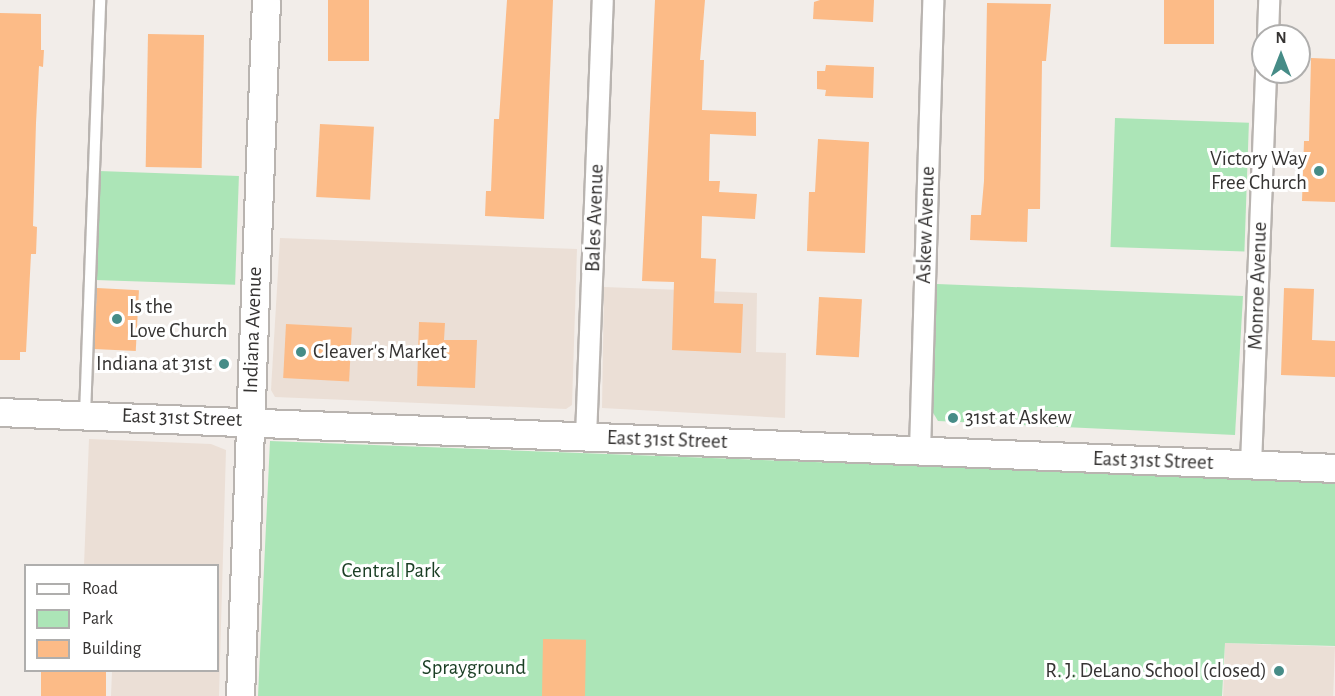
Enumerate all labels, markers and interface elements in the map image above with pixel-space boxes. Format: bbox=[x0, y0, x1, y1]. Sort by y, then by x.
north arrow bbox=[1251, 24, 1311, 84]
text: N bbox=[1275, 30, 1287, 46]
place label: Victory Way Free Church bbox=[1210, 146, 1307, 196]
street label: Bales Avenue bbox=[581, 163, 609, 273]
marker: Victory Way Free Church bbox=[1312, 164, 1326, 178]
street label: Askew Avenue bbox=[911, 166, 941, 284]
street label: Monroe Avenue bbox=[1243, 221, 1273, 351]
street label: Indiana Avenue bbox=[238, 266, 268, 394]
place label: Is the Love Church bbox=[129, 294, 227, 344]
marker: Is the Love Church bbox=[110, 312, 124, 326]
place label: Cleaver's Market bbox=[313, 339, 447, 365]
marker: Cleaver's Market bbox=[294, 345, 308, 359]
place label: Indiana at 31st bbox=[96, 351, 212, 377]
marker: Indiana at 31st bbox=[217, 357, 231, 371]
street label: East 31st Street bbox=[121, 403, 243, 433]
place label: 31st at Askew bbox=[965, 405, 1072, 431]
marker: 31st at Askew bbox=[946, 411, 960, 425]
street label: East 31st Street bbox=[606, 425, 728, 455]
street label: East 31st Street bbox=[1092, 446, 1214, 476]
park label: Central Park bbox=[342, 558, 440, 584]
legend bbox=[24, 564, 219, 672]
text: Road bbox=[82, 580, 118, 598]
text: Park bbox=[82, 610, 113, 628]
text: Building bbox=[82, 640, 141, 658]
park label: Sprayground bbox=[422, 655, 526, 681]
place label: R. J. DeLano School (closed) bbox=[1045, 658, 1267, 684]
marker: R. J. DeLano School (closed) bbox=[1272, 664, 1286, 678]

